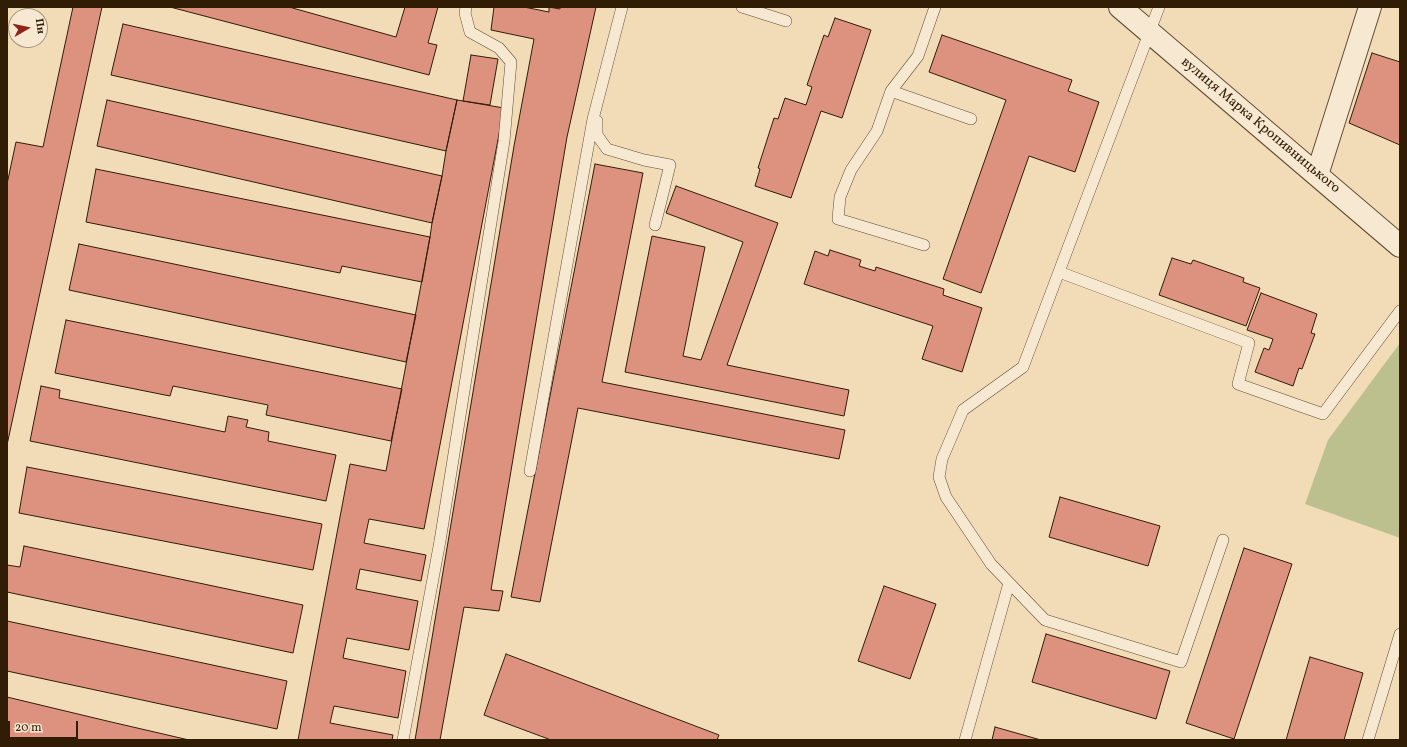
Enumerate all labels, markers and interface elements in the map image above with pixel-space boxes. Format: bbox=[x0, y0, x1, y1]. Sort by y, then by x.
north arrow bbox=[8, 8, 48, 48]
text: Пн bbox=[31, 17, 48, 35]
street label: вулиця Марка Кропивницького bbox=[1177, 54, 1343, 198]
scale bar bbox=[10, 713, 80, 739]
text: 20 m bbox=[15, 720, 42, 736]

